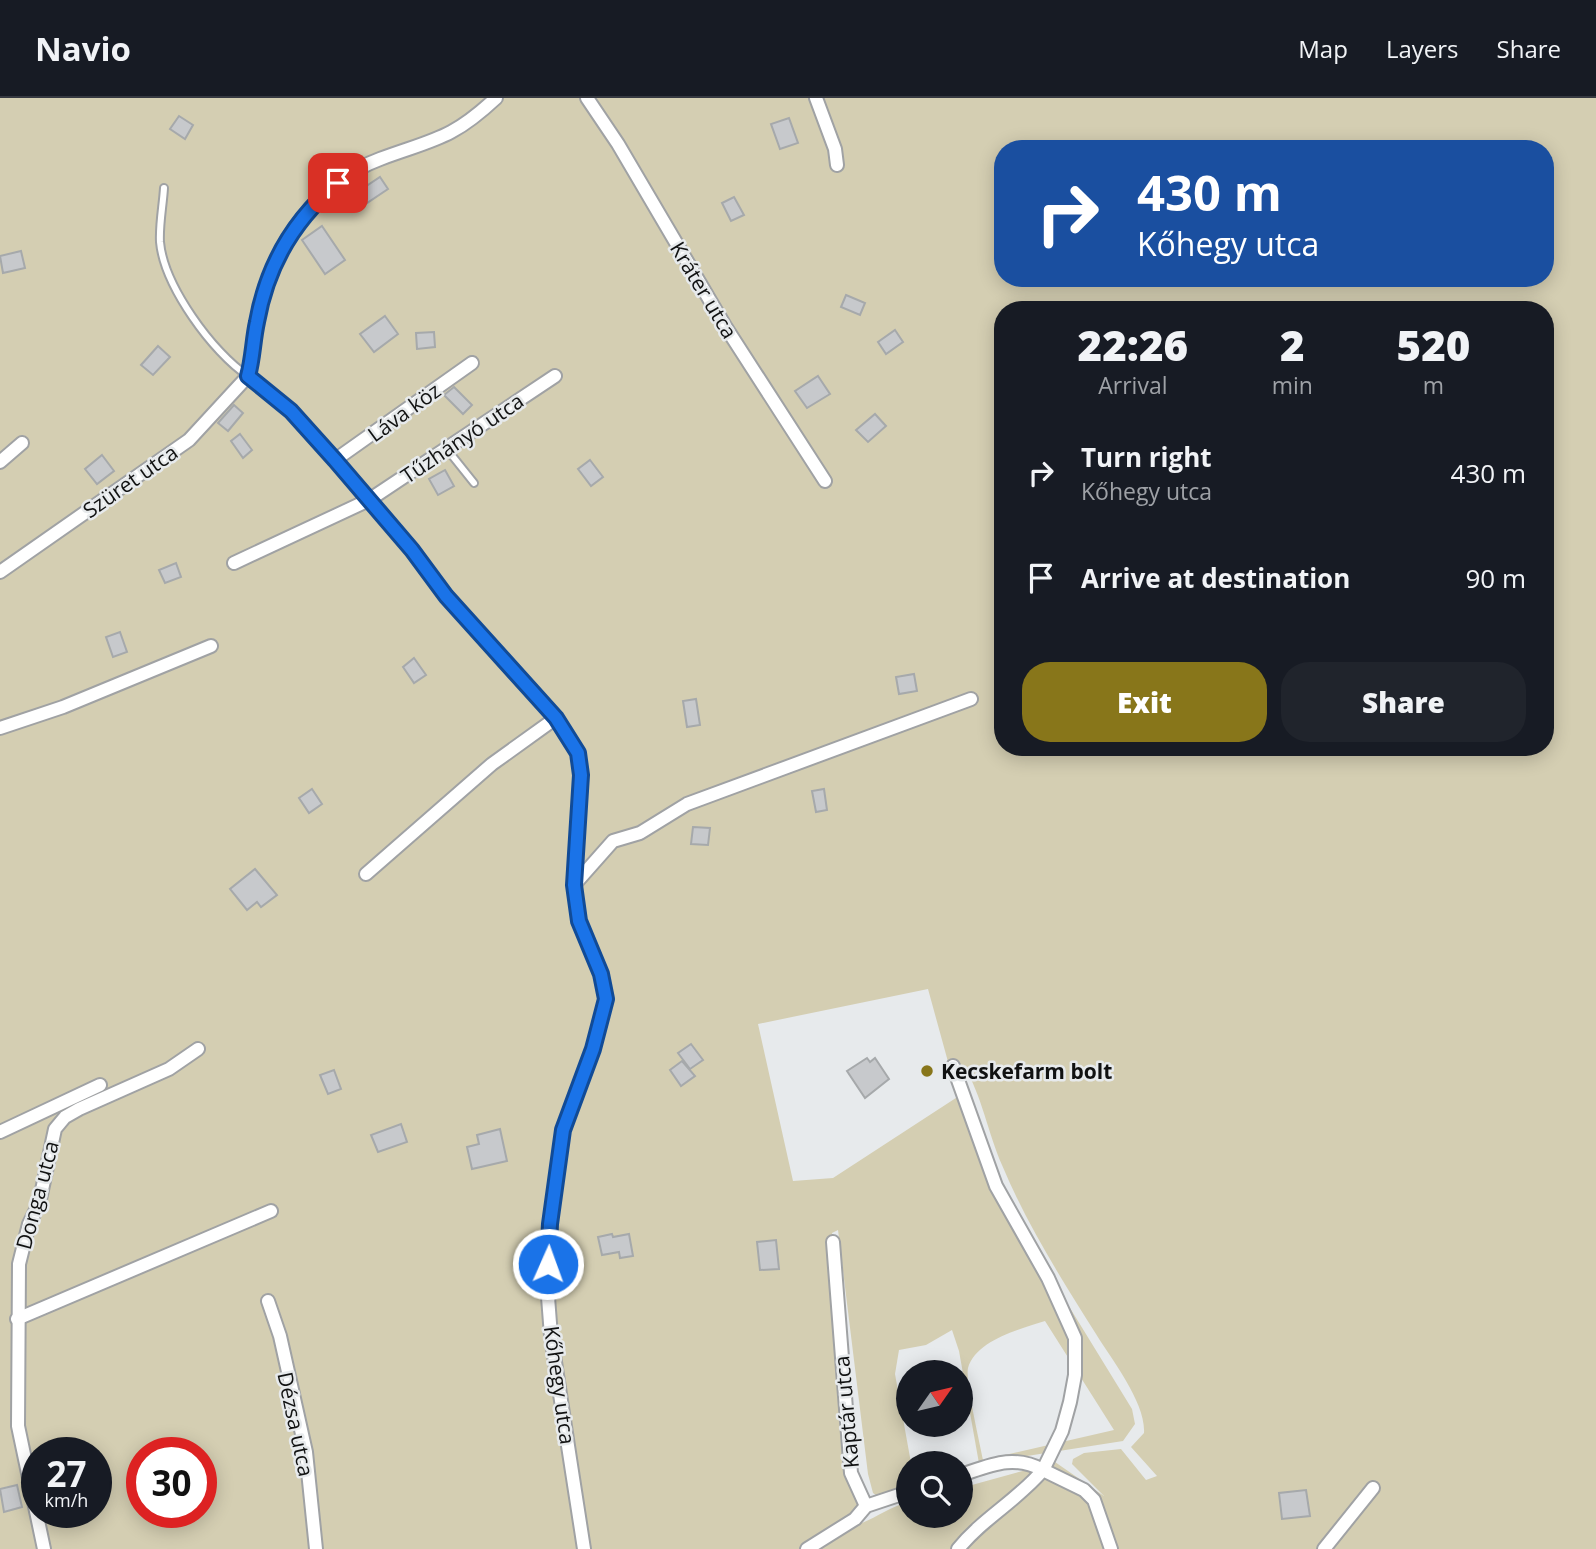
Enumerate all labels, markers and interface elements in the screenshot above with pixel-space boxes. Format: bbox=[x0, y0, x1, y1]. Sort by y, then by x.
text: Navio bbox=[35, 26, 131, 71]
text: Map bbox=[1298, 32, 1348, 65]
text: Layers bbox=[1386, 32, 1459, 65]
text: Share bbox=[1497, 32, 1561, 65]
pin bbox=[308, 153, 368, 213]
text: 430 m bbox=[1137, 159, 1282, 225]
icon: arrive bbox=[319, 164, 357, 202]
icon: right bbox=[1022, 168, 1113, 259]
text: Kőhegy utca bbox=[1137, 222, 1319, 265]
street label: Kráter utca bbox=[664, 236, 744, 344]
text: 22:26 bbox=[1078, 316, 1188, 373]
text: 2 bbox=[1280, 316, 1305, 373]
text: 520 bbox=[1397, 316, 1470, 373]
text: Arrival bbox=[1098, 369, 1168, 401]
text: min bbox=[1272, 369, 1313, 401]
text: m bbox=[1423, 369, 1444, 401]
street label: Láva köz bbox=[362, 376, 446, 448]
street label: Tűzhányó utca bbox=[395, 387, 529, 489]
street label: Szüret utca bbox=[77, 438, 183, 524]
text: Turn right bbox=[1081, 439, 1212, 475]
icon: right bbox=[1022, 454, 1060, 492]
text: 430 m bbox=[1451, 455, 1526, 491]
text: Kőhegy utca bbox=[1081, 475, 1212, 507]
icon: arrive bbox=[1022, 559, 1060, 597]
text: Arrive at destination bbox=[1081, 560, 1350, 596]
text: 90 m bbox=[1465, 560, 1526, 596]
button: Exit bbox=[1022, 662, 1267, 742]
button: Share bbox=[1281, 662, 1526, 742]
place label: Kecskefarm bolt bbox=[941, 1057, 1112, 1085]
marker: Kecskefarm bolt bbox=[919, 1063, 935, 1079]
street label: Donga utca bbox=[9, 1138, 65, 1252]
position arrow bbox=[511, 1227, 585, 1301]
street label: Kőhegy utca bbox=[538, 1324, 582, 1446]
street label: Kaptár utca bbox=[827, 1355, 865, 1469]
north arrow bbox=[896, 1360, 973, 1437]
map controls bbox=[896, 1360, 973, 1528]
street label: Dézsa utca bbox=[271, 1369, 321, 1479]
speed limit sign: 30 bbox=[126, 1437, 217, 1528]
text: 27 bbox=[46, 1450, 87, 1497]
button: search bbox=[896, 1451, 973, 1528]
text: km/h bbox=[45, 1488, 88, 1512]

